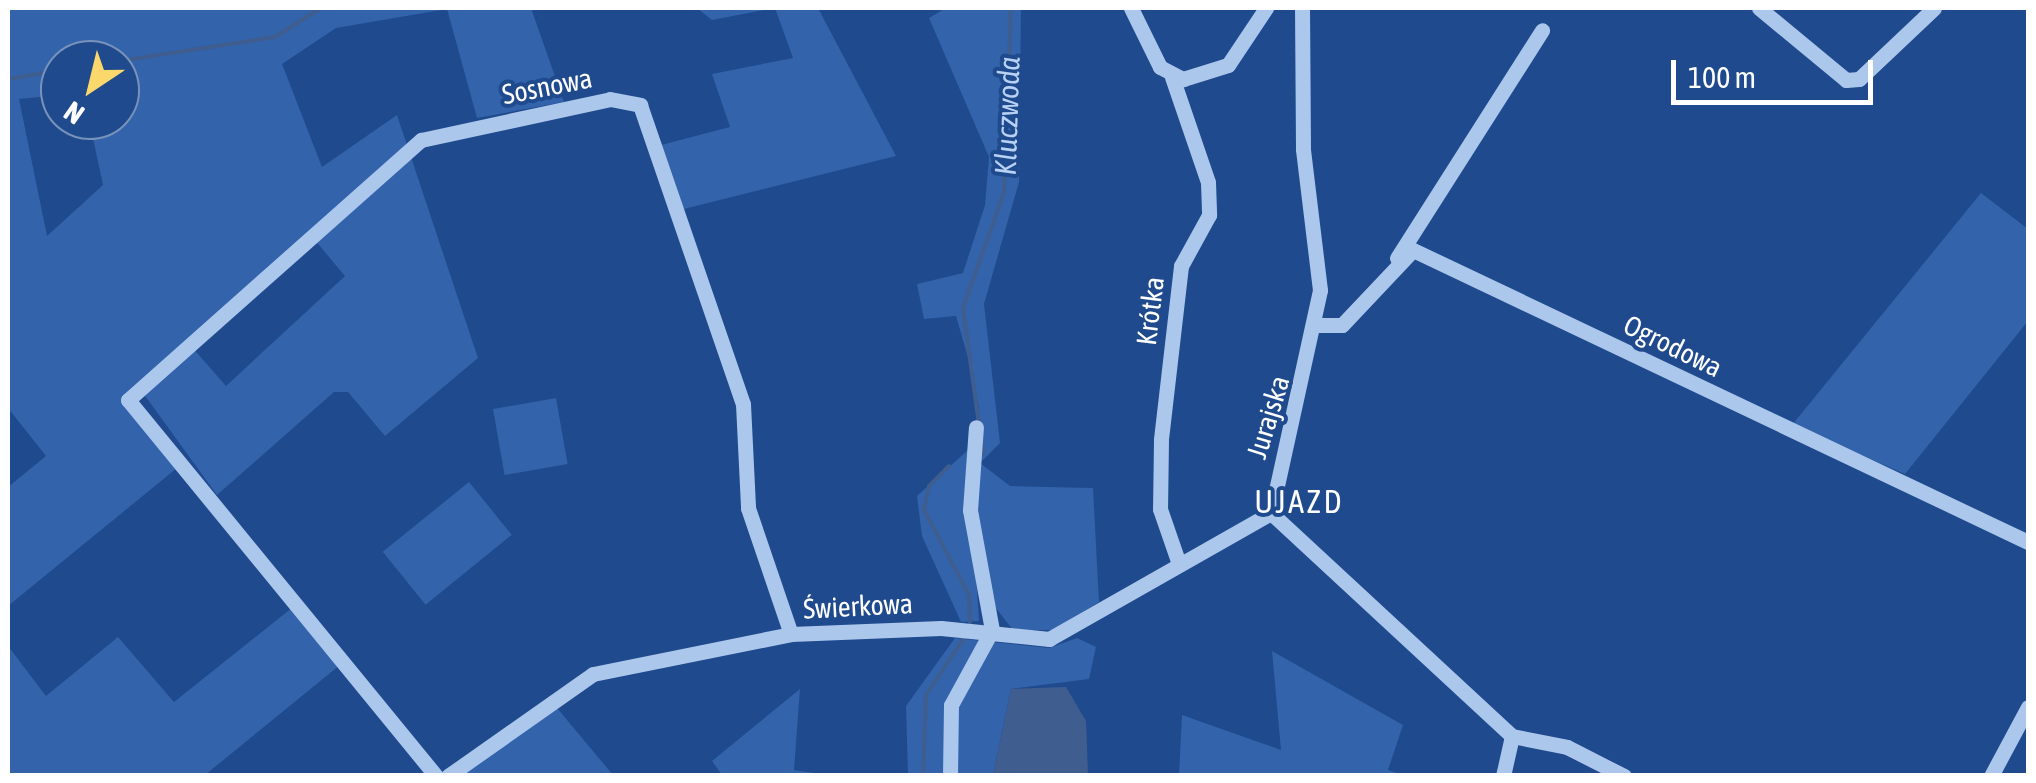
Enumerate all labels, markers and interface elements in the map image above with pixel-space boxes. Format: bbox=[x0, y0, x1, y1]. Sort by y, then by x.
north arrow bbox=[40, 40, 140, 140]
scale bar bbox=[1676, 40, 1878, 102]
water label: Kluczwoda bbox=[987, 56, 1027, 176]
text: 100 m bbox=[1688, 60, 1756, 94]
street label: Sosnowa bbox=[499, 61, 595, 111]
text: N bbox=[58, 95, 90, 131]
street label: Krótka bbox=[1129, 275, 1171, 347]
street label: Ogrodowa bbox=[1618, 308, 1728, 384]
street label: Jurajska bbox=[1240, 372, 1296, 462]
district label: UJAZD bbox=[1254, 483, 1344, 521]
street label: Świerkowa bbox=[802, 586, 914, 626]

